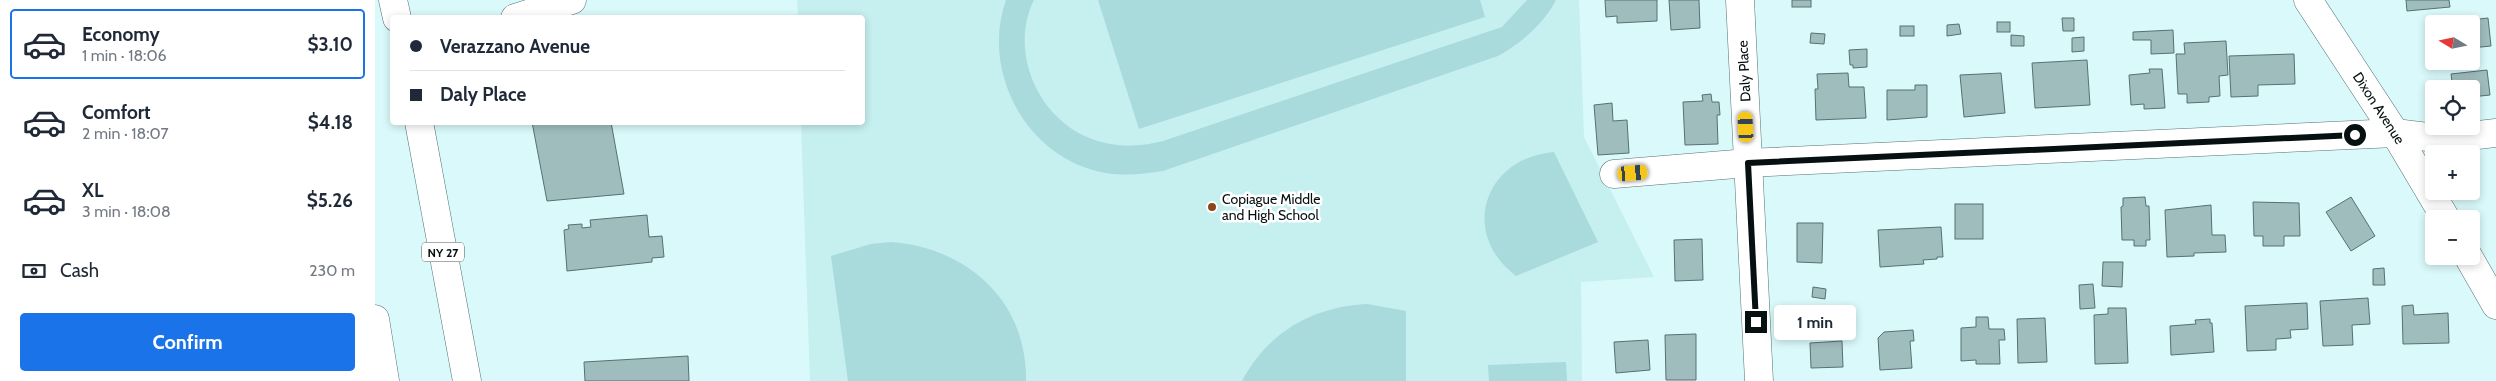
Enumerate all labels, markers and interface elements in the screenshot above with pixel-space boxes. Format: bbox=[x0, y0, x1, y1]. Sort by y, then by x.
north arrow bbox=[2425, 15, 2480, 70]
map controls bbox=[2425, 15, 2480, 265]
icon: car bbox=[22, 22, 67, 67]
text: Economy bbox=[82, 23, 160, 46]
text: $3.10 bbox=[307, 33, 353, 56]
text: Verazzano Avenue bbox=[440, 35, 590, 58]
street label: Daly Place bbox=[1733, 40, 1755, 102]
text: 1 min · 18:06 bbox=[82, 46, 167, 65]
street label: Dixon Avenue bbox=[2349, 68, 2409, 148]
button: locate bbox=[2425, 80, 2480, 135]
text: Daly Place bbox=[440, 83, 526, 106]
icon: car bbox=[22, 100, 67, 145]
text: Comfort bbox=[82, 101, 151, 124]
text: $4.18 bbox=[308, 111, 353, 134]
car bbox=[1737, 112, 1754, 142]
text: 2 min · 18:07 bbox=[82, 124, 169, 143]
route start bbox=[2344, 124, 2366, 146]
button: + bbox=[2425, 145, 2480, 200]
car bbox=[1617, 164, 1648, 182]
icon: car bbox=[22, 178, 67, 223]
text: XL bbox=[82, 179, 103, 202]
text: $5.26 bbox=[307, 189, 353, 212]
place label: Copiague Middle and High School bbox=[1222, 190, 1320, 224]
marker: Copiague Middle and High School bbox=[1206, 201, 1218, 213]
text: 3 min · 18:08 bbox=[82, 202, 171, 221]
button: − bbox=[2425, 210, 2480, 265]
road number: NY 27 bbox=[422, 242, 464, 262]
icon: cash bbox=[20, 257, 48, 285]
text: Cash bbox=[60, 259, 99, 282]
text: 230 m bbox=[309, 261, 355, 280]
callout: 1 min bbox=[1773, 304, 1856, 340]
route end bbox=[1745, 311, 1767, 333]
button: Confirm bbox=[20, 313, 355, 371]
text: 1 min bbox=[1797, 313, 1833, 332]

